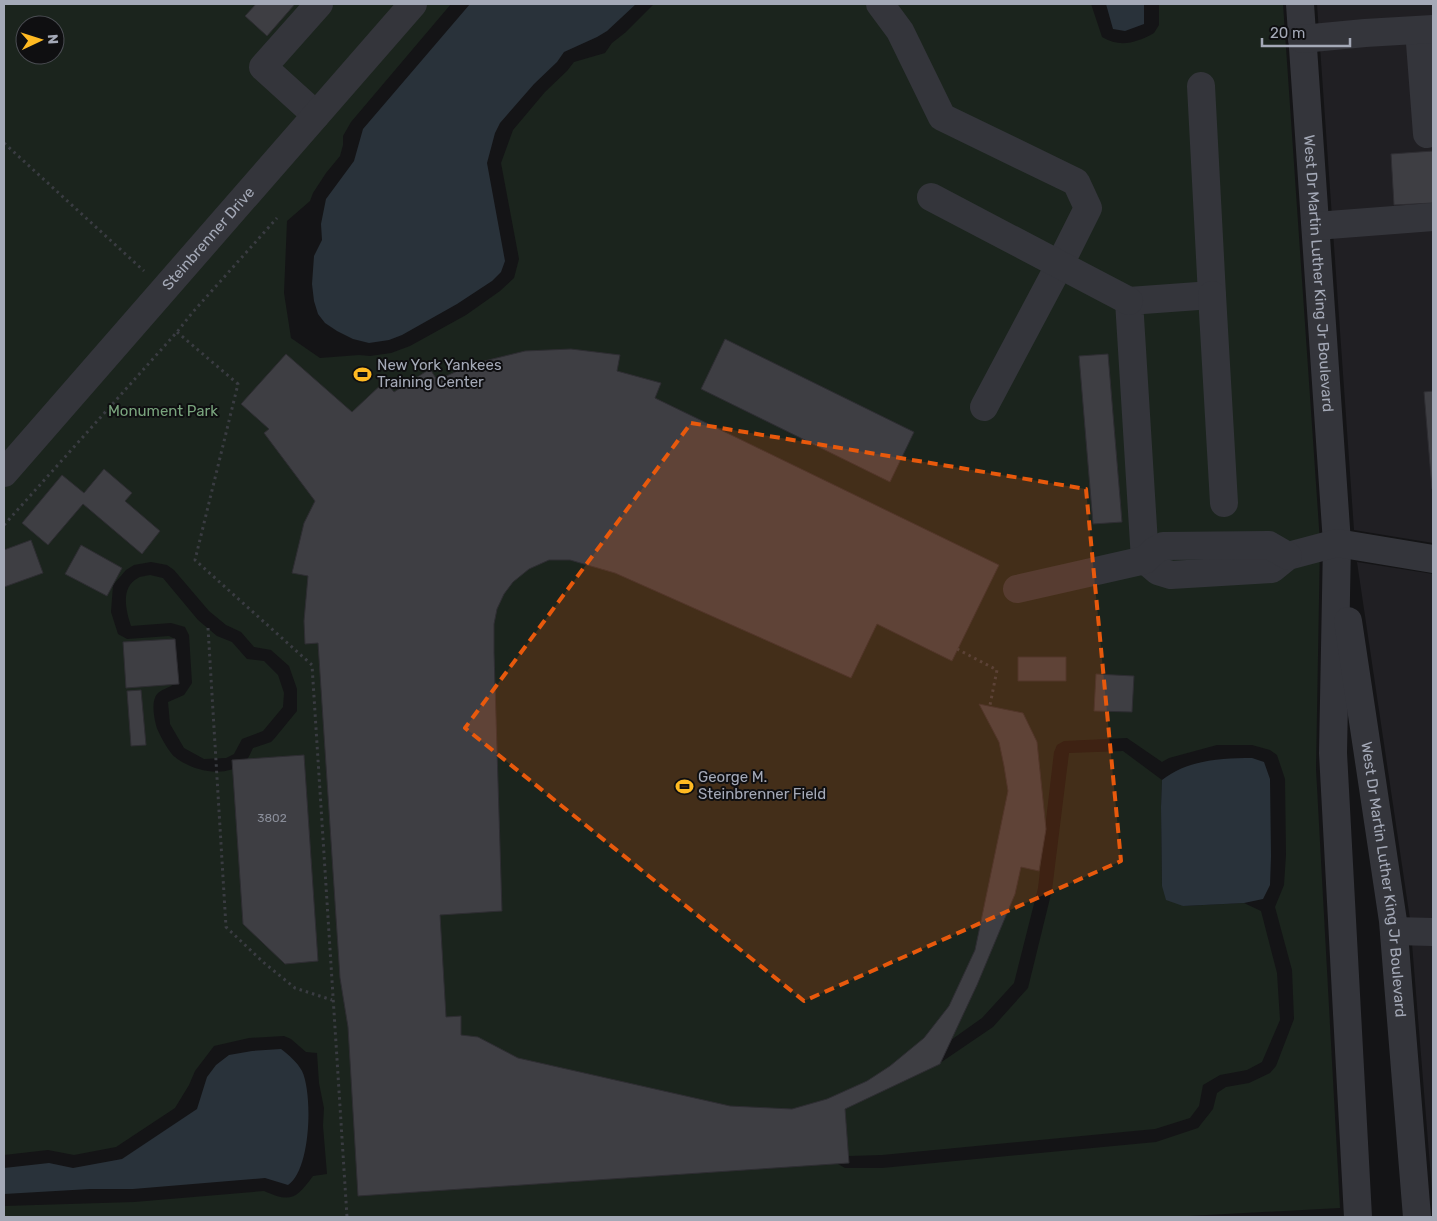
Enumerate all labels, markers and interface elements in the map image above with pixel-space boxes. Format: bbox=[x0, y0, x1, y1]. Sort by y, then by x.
north arrow bbox=[15, 15, 65, 65]
scale bar bbox=[1262, 15, 1350, 47]
text: 20 m bbox=[1270, 24, 1305, 42]
text: N bbox=[44, 34, 61, 45]
street label: West Dr Martin Luther King Jr Boulevard bbox=[1300, 134, 1337, 413]
street label: Steinbrenner Drive bbox=[159, 183, 258, 294]
place label: New York Yankees Training Center bbox=[377, 356, 502, 391]
sports icon: New York Yankees Training Center bbox=[353, 364, 373, 384]
park label: Monument Park bbox=[108, 402, 218, 420]
street label: West Dr Martin Luther King Jr Boulevard bbox=[1357, 740, 1410, 1018]
place label: George M. Steinbrenner Field bbox=[698, 768, 826, 803]
sports icon: George M. Steinbrenner Field bbox=[674, 776, 694, 796]
house number: 3802 bbox=[257, 811, 287, 825]

